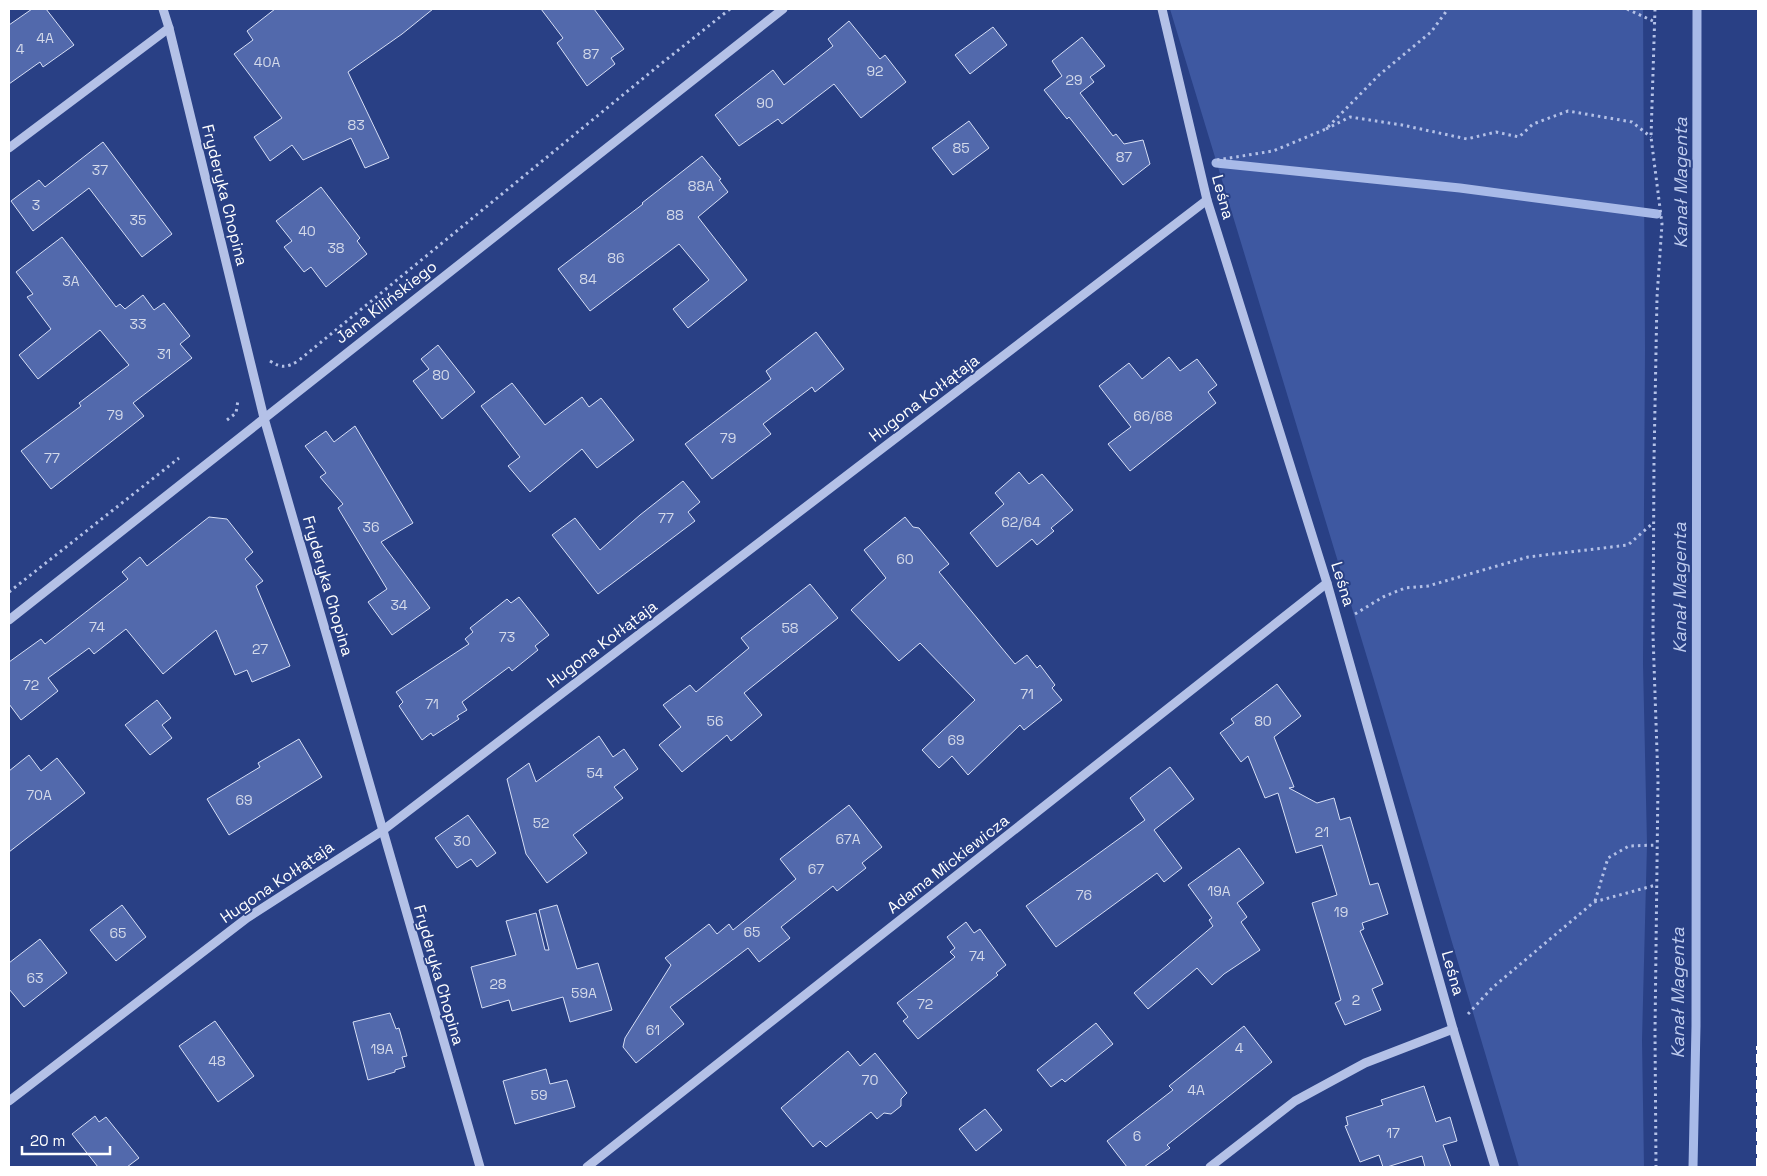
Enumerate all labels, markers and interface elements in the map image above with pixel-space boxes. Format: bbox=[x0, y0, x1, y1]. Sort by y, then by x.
house number: 4A bbox=[36, 29, 54, 47]
house number: 4 bbox=[16, 40, 25, 58]
house number: 87 bbox=[583, 45, 599, 63]
house number: 40A bbox=[254, 53, 280, 71]
house number: 92 bbox=[866, 62, 884, 80]
house number: 29 bbox=[1066, 71, 1082, 89]
house number: 90 bbox=[756, 94, 774, 112]
house number: 83 bbox=[347, 116, 365, 134]
water label: Kanał Magenta bbox=[1669, 117, 1692, 249]
street label: Fryderyka Chopina bbox=[197, 122, 253, 268]
house number: 85 bbox=[952, 139, 970, 157]
house number: 87 bbox=[1116, 148, 1132, 166]
house number: 37 bbox=[92, 161, 108, 179]
street label: Leśna bbox=[1207, 172, 1239, 222]
house number: 88A bbox=[688, 177, 714, 195]
house number: 3 bbox=[32, 196, 40, 214]
house number: 88 bbox=[666, 206, 684, 224]
house number: 35 bbox=[130, 211, 146, 229]
house number: 40 bbox=[298, 222, 316, 240]
house number: 38 bbox=[327, 239, 345, 257]
house number: 86 bbox=[607, 249, 625, 267]
street label: Jana Kilińskiego bbox=[331, 256, 441, 348]
house number: 84 bbox=[579, 270, 597, 288]
house number: 3A bbox=[62, 272, 80, 290]
house number: 33 bbox=[130, 315, 146, 333]
house number: 31 bbox=[157, 345, 171, 363]
street label: Hugona Kołłątaja bbox=[865, 350, 983, 446]
house number: 80 bbox=[432, 366, 450, 384]
house number: 79 bbox=[107, 406, 123, 424]
house number: 66/68 bbox=[1133, 407, 1173, 425]
house number: 79 bbox=[720, 429, 736, 447]
house number: 77 bbox=[44, 449, 60, 467]
house number: 77 bbox=[658, 509, 674, 527]
street label: Fryderyka Chopina bbox=[298, 513, 358, 659]
house number: 62/64 bbox=[1001, 513, 1041, 531]
house number: 36 bbox=[362, 518, 380, 536]
water label: Kanał Magenta bbox=[1668, 522, 1691, 654]
house number: 60 bbox=[896, 550, 914, 568]
street label: Leśna bbox=[1326, 559, 1360, 609]
house number: 34 bbox=[390, 596, 408, 614]
street label: Hugona Kołłątaja bbox=[543, 596, 661, 692]
house number: 74 bbox=[89, 618, 105, 636]
house number: 58 bbox=[781, 619, 799, 637]
house number: 73 bbox=[499, 628, 515, 646]
house number: 27 bbox=[252, 640, 268, 658]
house number: 72 bbox=[23, 676, 39, 694]
house number: 71 bbox=[1020, 685, 1034, 703]
house number: 71 bbox=[425, 695, 439, 713]
house number: 56 bbox=[707, 712, 723, 730]
house number: 80 bbox=[1254, 712, 1272, 730]
house number: 69 bbox=[947, 731, 965, 749]
house number: 54 bbox=[586, 764, 604, 782]
house number: 70A bbox=[26, 786, 52, 804]
house number: 69 bbox=[235, 791, 253, 809]
street label: Adama Mickiewicza bbox=[883, 810, 1013, 918]
house number: 52 bbox=[533, 814, 549, 832]
house number: 21 bbox=[1315, 823, 1329, 841]
house number: 67A bbox=[835, 830, 861, 848]
house number: 30 bbox=[453, 832, 471, 850]
street label: Hugona Kołłątaja bbox=[216, 836, 338, 928]
house number: 67 bbox=[808, 860, 824, 878]
house number: 19A bbox=[1207, 882, 1231, 900]
house number: 76 bbox=[1076, 886, 1092, 904]
street label: Fryderyka Chopina bbox=[409, 902, 469, 1048]
house number: 19 bbox=[1334, 903, 1348, 921]
house number: 65 bbox=[744, 923, 760, 941]
house number: 65 bbox=[110, 924, 126, 942]
water label: Kanał Magenta bbox=[1666, 927, 1689, 1059]
house number: 74 bbox=[969, 947, 985, 965]
street label: Leśna bbox=[1437, 948, 1469, 998]
house number: 63 bbox=[26, 969, 44, 987]
house number: 28 bbox=[489, 975, 507, 993]
house number: 59A bbox=[571, 984, 597, 1002]
house number: 2 bbox=[1352, 991, 1360, 1009]
house number: 72 bbox=[917, 995, 933, 1013]
house number: 61 bbox=[646, 1021, 660, 1039]
house number: 4 bbox=[1235, 1039, 1244, 1057]
house number: 19A bbox=[370, 1040, 394, 1058]
house number: 48 bbox=[208, 1052, 226, 1070]
house number: 70 bbox=[862, 1071, 878, 1089]
house number: 4A bbox=[1187, 1081, 1205, 1099]
house number: 59 bbox=[531, 1086, 547, 1104]
scale bar bbox=[22, 1124, 110, 1156]
house number: 17 bbox=[1386, 1124, 1400, 1142]
house number: 6 bbox=[1133, 1127, 1141, 1145]
text: 20 m bbox=[30, 1131, 65, 1150]

